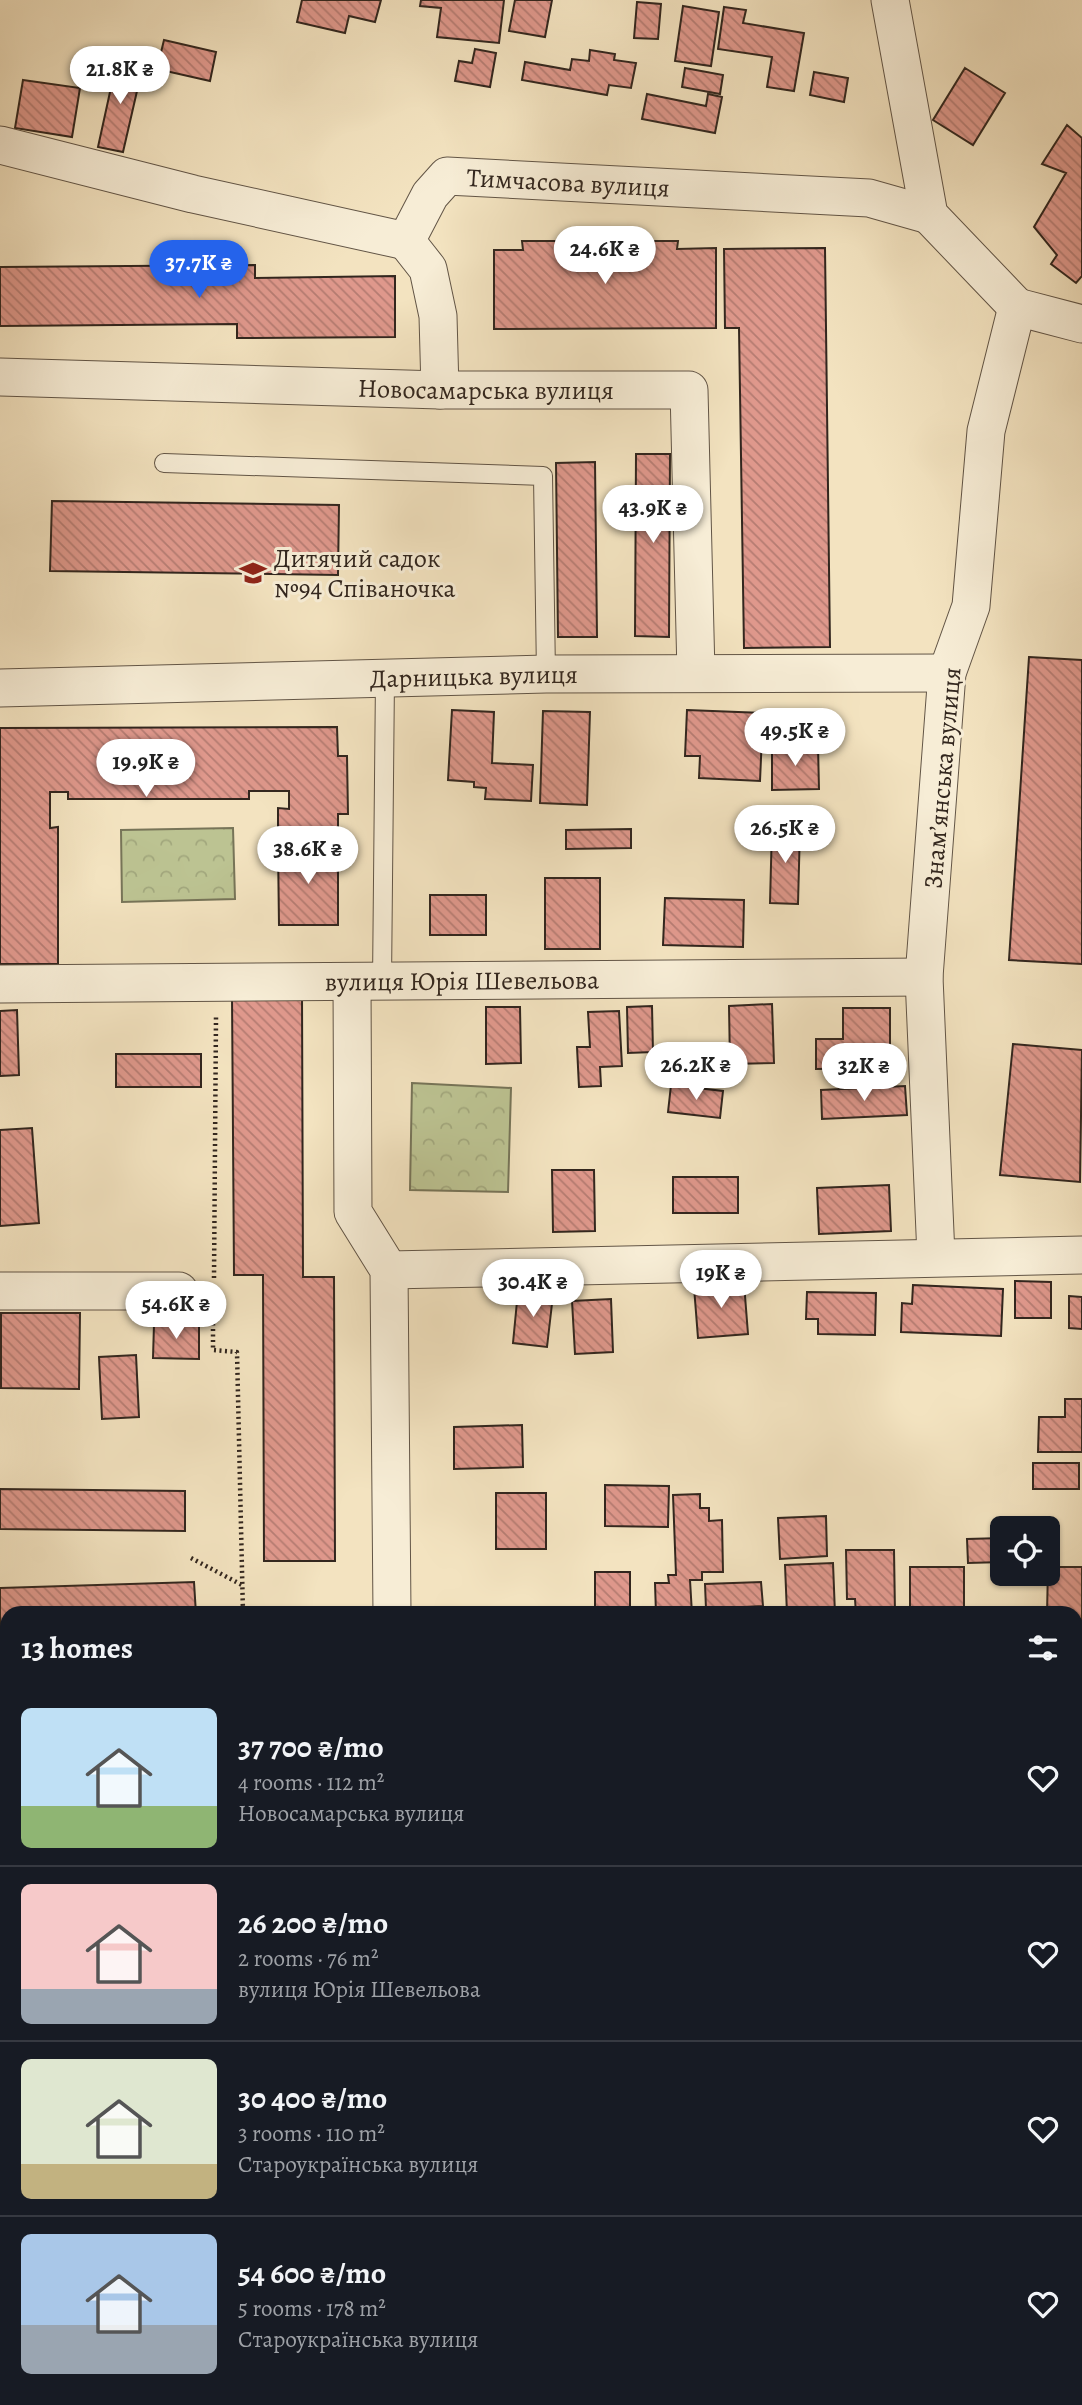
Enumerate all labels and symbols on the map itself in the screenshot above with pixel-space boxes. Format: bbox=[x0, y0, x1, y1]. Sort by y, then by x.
pin: 21.8K ₴ bbox=[55, 46, 185, 106]
street label: Тимчасова вулиця bbox=[466, 160, 671, 206]
pin: 24.6K ₴ bbox=[540, 226, 670, 286]
pin: 37.7K ₴ bbox=[134, 240, 264, 300]
street label: Новосамарська вулиця bbox=[357, 371, 614, 408]
pin: 43.9K ₴ bbox=[588, 486, 718, 545]
place label: Дитячий садок №94 Співаночка bbox=[274, 541, 455, 606]
school or university icon: Дитячий садок №94 Співаночка bbox=[238, 558, 268, 588]
street label: Дарницька вулиця bbox=[369, 657, 578, 697]
street label: Знамʼянська вулиця bbox=[915, 666, 970, 890]
pin: 49.5K ₴ bbox=[730, 708, 860, 768]
pin: 19.9K ₴ bbox=[81, 740, 211, 799]
pin: 26.5K ₴ bbox=[720, 806, 850, 865]
pin: 38.6K ₴ bbox=[243, 826, 373, 886]
street label: вулиця Юрія Шевельова bbox=[325, 962, 599, 1000]
pin: 26.2K ₴ bbox=[631, 1042, 761, 1102]
pin: 32K ₴ bbox=[815, 1044, 913, 1103]
pin: 19K ₴ bbox=[672, 1250, 770, 1310]
pin: 30.4K ₴ bbox=[468, 1260, 598, 1319]
pin: 54.6K ₴ bbox=[111, 1282, 241, 1341]

